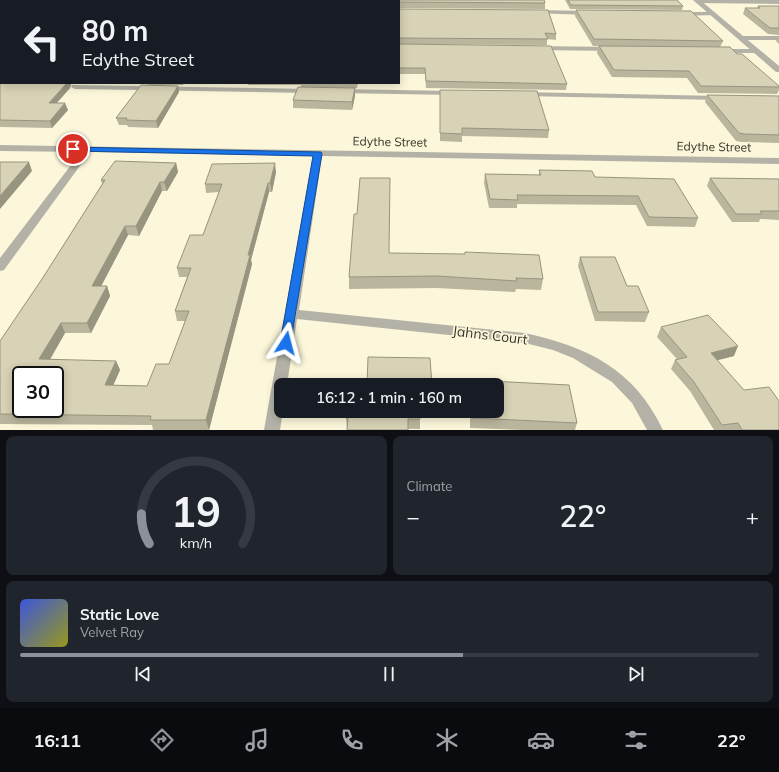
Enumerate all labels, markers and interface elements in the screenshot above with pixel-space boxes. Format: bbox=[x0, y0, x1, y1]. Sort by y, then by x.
text: 80 m bbox=[82, 13, 148, 48]
icon: left bbox=[16, 16, 68, 68]
text: Edythe Street bbox=[82, 48, 194, 71]
pin bbox=[56, 132, 90, 166]
street label: Edythe Street bbox=[353, 133, 428, 150]
icon: arrive bbox=[62, 138, 84, 160]
street label: Edythe Street bbox=[677, 138, 752, 155]
street label: Jahns Court bbox=[451, 321, 529, 349]
position arrow bbox=[265, 322, 307, 364]
speed limit sign: 30 bbox=[12, 366, 64, 418]
text: 16:12 · 1 min · 160 m bbox=[316, 388, 462, 407]
text: Climate bbox=[407, 478, 452, 494]
text: 19 bbox=[171, 484, 221, 536]
text: 22° bbox=[559, 497, 606, 535]
text: − bbox=[407, 503, 420, 531]
text: + bbox=[746, 503, 759, 531]
text: km/h bbox=[180, 533, 212, 551]
text: Static Love bbox=[80, 605, 159, 624]
text: Velvet Ray bbox=[80, 624, 144, 640]
icon: previous bbox=[132, 663, 154, 685]
icon: pause bbox=[378, 663, 400, 685]
icon: next bbox=[625, 663, 647, 685]
icon: directions bbox=[148, 726, 176, 754]
icon: music bbox=[243, 726, 271, 754]
icon: phone bbox=[338, 726, 366, 754]
icon: climate bbox=[433, 726, 461, 754]
icon: car bbox=[527, 726, 555, 754]
icon: filters bbox=[622, 726, 650, 754]
text: 16:11 bbox=[33, 729, 81, 752]
text: 22° bbox=[717, 729, 746, 752]

